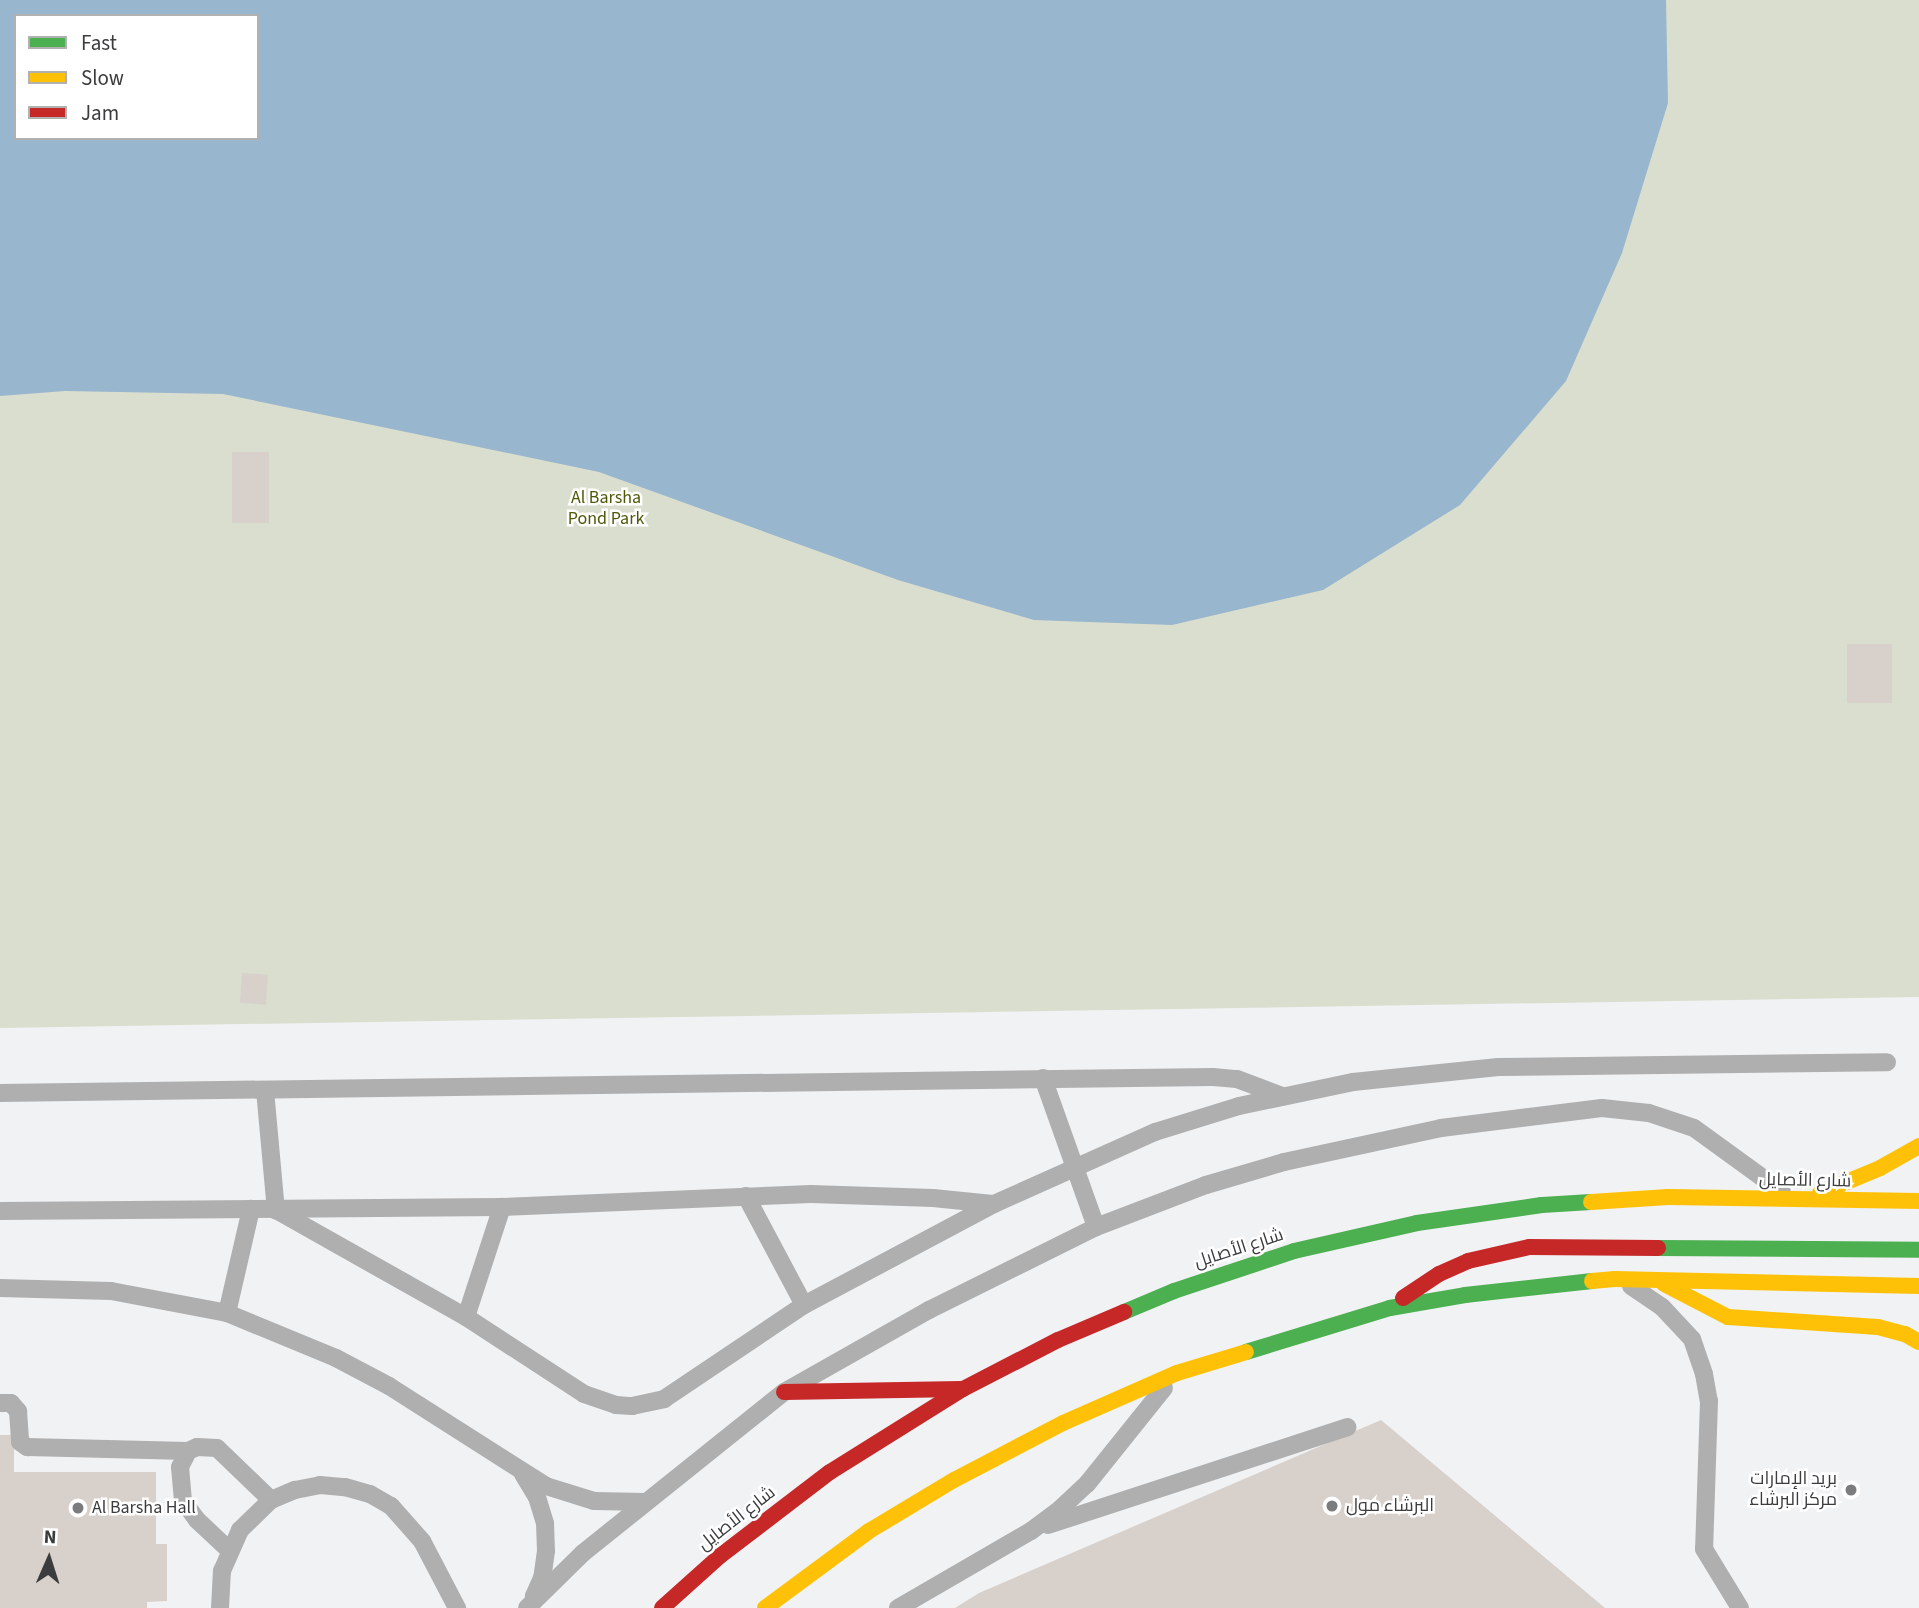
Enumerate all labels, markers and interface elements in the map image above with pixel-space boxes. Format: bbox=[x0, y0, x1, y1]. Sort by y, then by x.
legend bbox=[14, 14, 259, 140]
text: Fast bbox=[81, 28, 117, 58]
text: Slow bbox=[81, 63, 124, 93]
text: Jam bbox=[81, 98, 119, 128]
park label: Al Barsha Pond Park bbox=[568, 488, 644, 530]
street label: شارع الأصايل bbox=[1759, 1169, 1851, 1193]
street label: شارع الأصايل bbox=[1192, 1224, 1286, 1274]
place label: بريد الإمارات مركز البرشاء bbox=[1749, 1469, 1837, 1512]
street label: شارع الأصايل bbox=[694, 1482, 780, 1556]
marker: بريد الإمارات مركز البرشاء bbox=[1843, 1482, 1859, 1498]
place label: البرشاء مول bbox=[1346, 1495, 1434, 1517]
place label: Al Barsha Hall bbox=[92, 1497, 196, 1519]
marker: البرشاء مول bbox=[1324, 1498, 1340, 1514]
marker: Al Barsha Hall bbox=[70, 1500, 86, 1516]
north arrow bbox=[14, 1524, 84, 1594]
text: N bbox=[43, 1524, 57, 1551]

